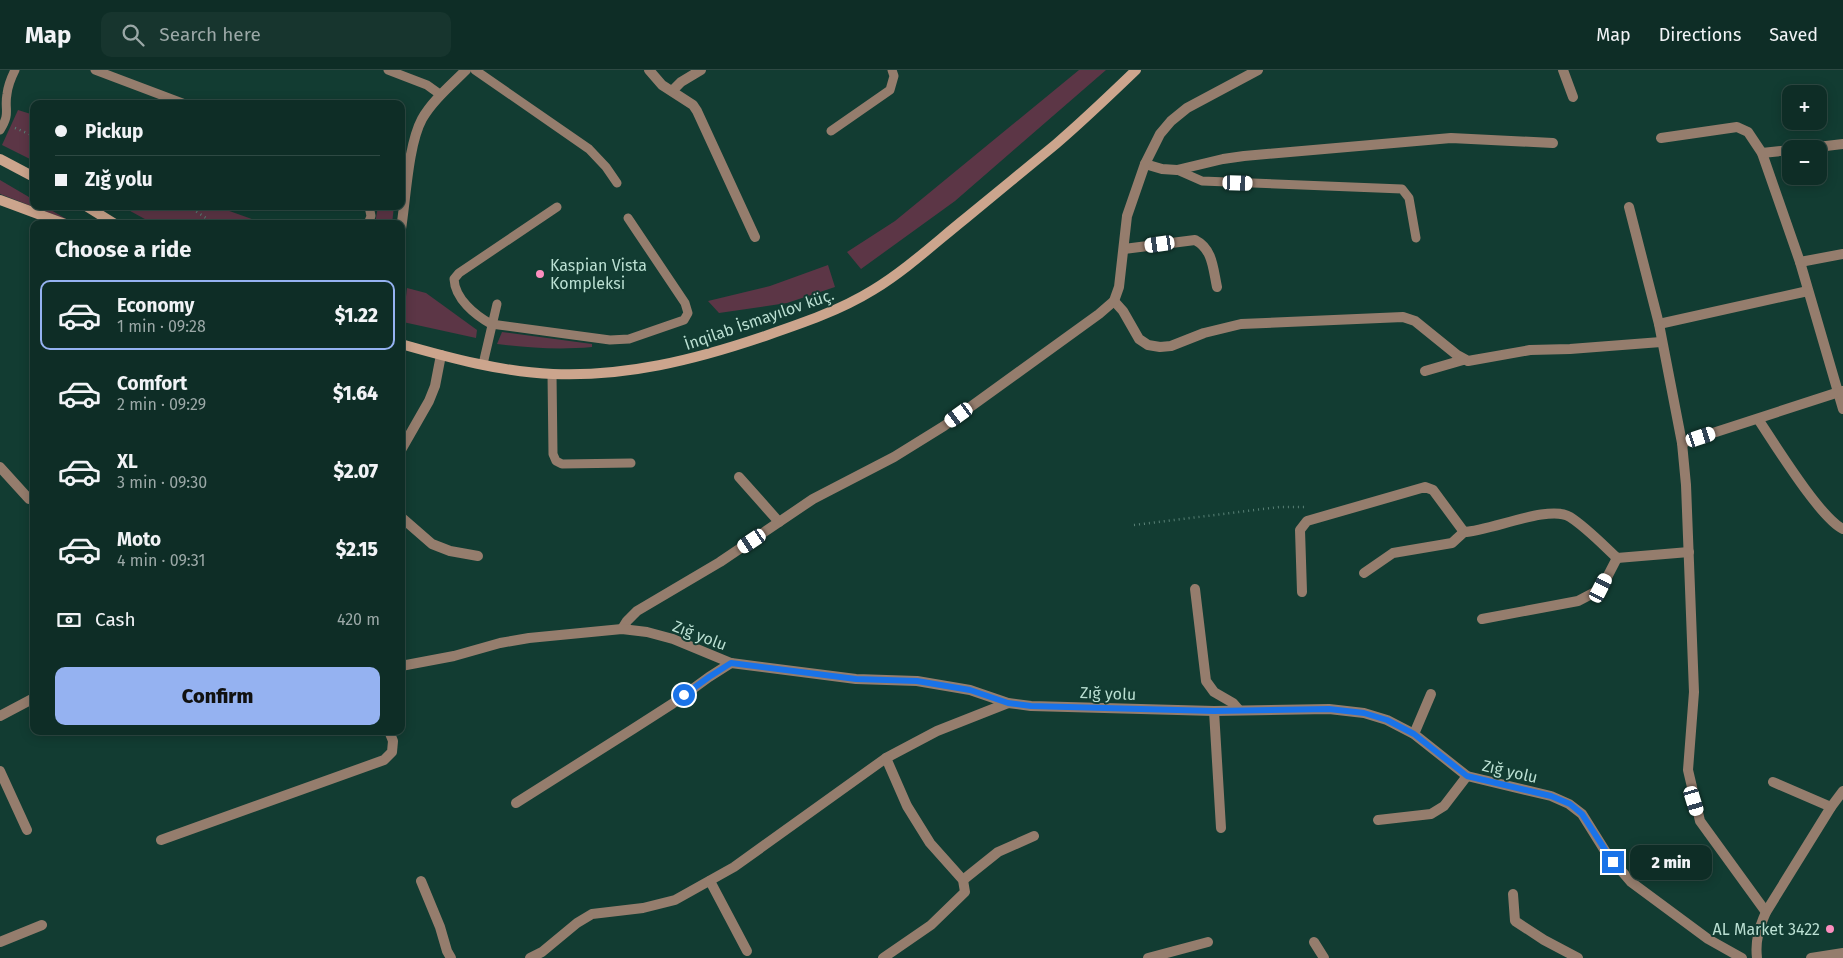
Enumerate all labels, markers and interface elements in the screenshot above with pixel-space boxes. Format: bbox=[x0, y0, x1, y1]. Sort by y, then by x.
search box bbox=[101, 12, 451, 57]
text: Map bbox=[25, 21, 71, 49]
icon: search bbox=[119, 21, 147, 49]
text: Search here bbox=[159, 23, 261, 46]
text: Map bbox=[1596, 24, 1631, 46]
text: Directions bbox=[1659, 24, 1741, 46]
text: Saved bbox=[1769, 24, 1818, 46]
map controls bbox=[1782, 85, 1827, 185]
button: + bbox=[1782, 85, 1827, 130]
text: Pickup bbox=[85, 120, 143, 143]
button: − bbox=[1782, 140, 1827, 185]
text: Zığ yolu bbox=[85, 168, 153, 191]
car bbox=[1222, 175, 1253, 191]
car bbox=[1144, 234, 1175, 254]
text: Choose a ride bbox=[55, 236, 191, 263]
place label: Kaspian Vista Kompleksi bbox=[550, 256, 647, 293]
marker: Kaspian Vista Kompleksi bbox=[534, 268, 546, 280]
street label: İnqilab İsmayılov küç. bbox=[682, 284, 837, 355]
icon: car bbox=[57, 293, 102, 338]
text: Economy bbox=[117, 294, 194, 317]
text: $1.22 bbox=[335, 304, 378, 327]
text: 1 min · 09:28 bbox=[117, 317, 206, 336]
icon: car bbox=[57, 371, 102, 416]
text: Comfort bbox=[117, 372, 187, 395]
text: $1.64 bbox=[333, 382, 378, 405]
text: 2 min · 09:29 bbox=[117, 395, 206, 414]
car bbox=[942, 400, 975, 430]
car bbox=[1684, 425, 1717, 449]
icon: car bbox=[57, 449, 102, 494]
text: XL bbox=[117, 450, 138, 473]
text: $2.07 bbox=[333, 460, 378, 483]
text: 3 min · 09:30 bbox=[117, 473, 207, 492]
car bbox=[735, 526, 768, 556]
icon: car bbox=[57, 527, 102, 572]
text: Moto bbox=[117, 528, 161, 551]
text: $2.15 bbox=[336, 538, 378, 561]
text: 4 min · 09:31 bbox=[117, 551, 205, 570]
car bbox=[1587, 571, 1614, 605]
icon: cash bbox=[55, 606, 83, 634]
text: Cash bbox=[95, 608, 136, 631]
text: 420 m bbox=[337, 610, 380, 629]
street label: Zığ yolu bbox=[670, 617, 730, 654]
button: Confirm bbox=[55, 667, 380, 725]
street label: Zığ yolu bbox=[1079, 683, 1136, 704]
route start bbox=[673, 684, 695, 706]
street label: Zığ yolu bbox=[1480, 756, 1539, 787]
car bbox=[1682, 784, 1705, 818]
callout: 2 min bbox=[1630, 844, 1713, 880]
route end bbox=[1602, 851, 1624, 873]
text: 2 min bbox=[1651, 853, 1691, 872]
place label: AL Market 3422 bbox=[1713, 920, 1820, 939]
marker: AL Market 3422 bbox=[1824, 923, 1836, 935]

